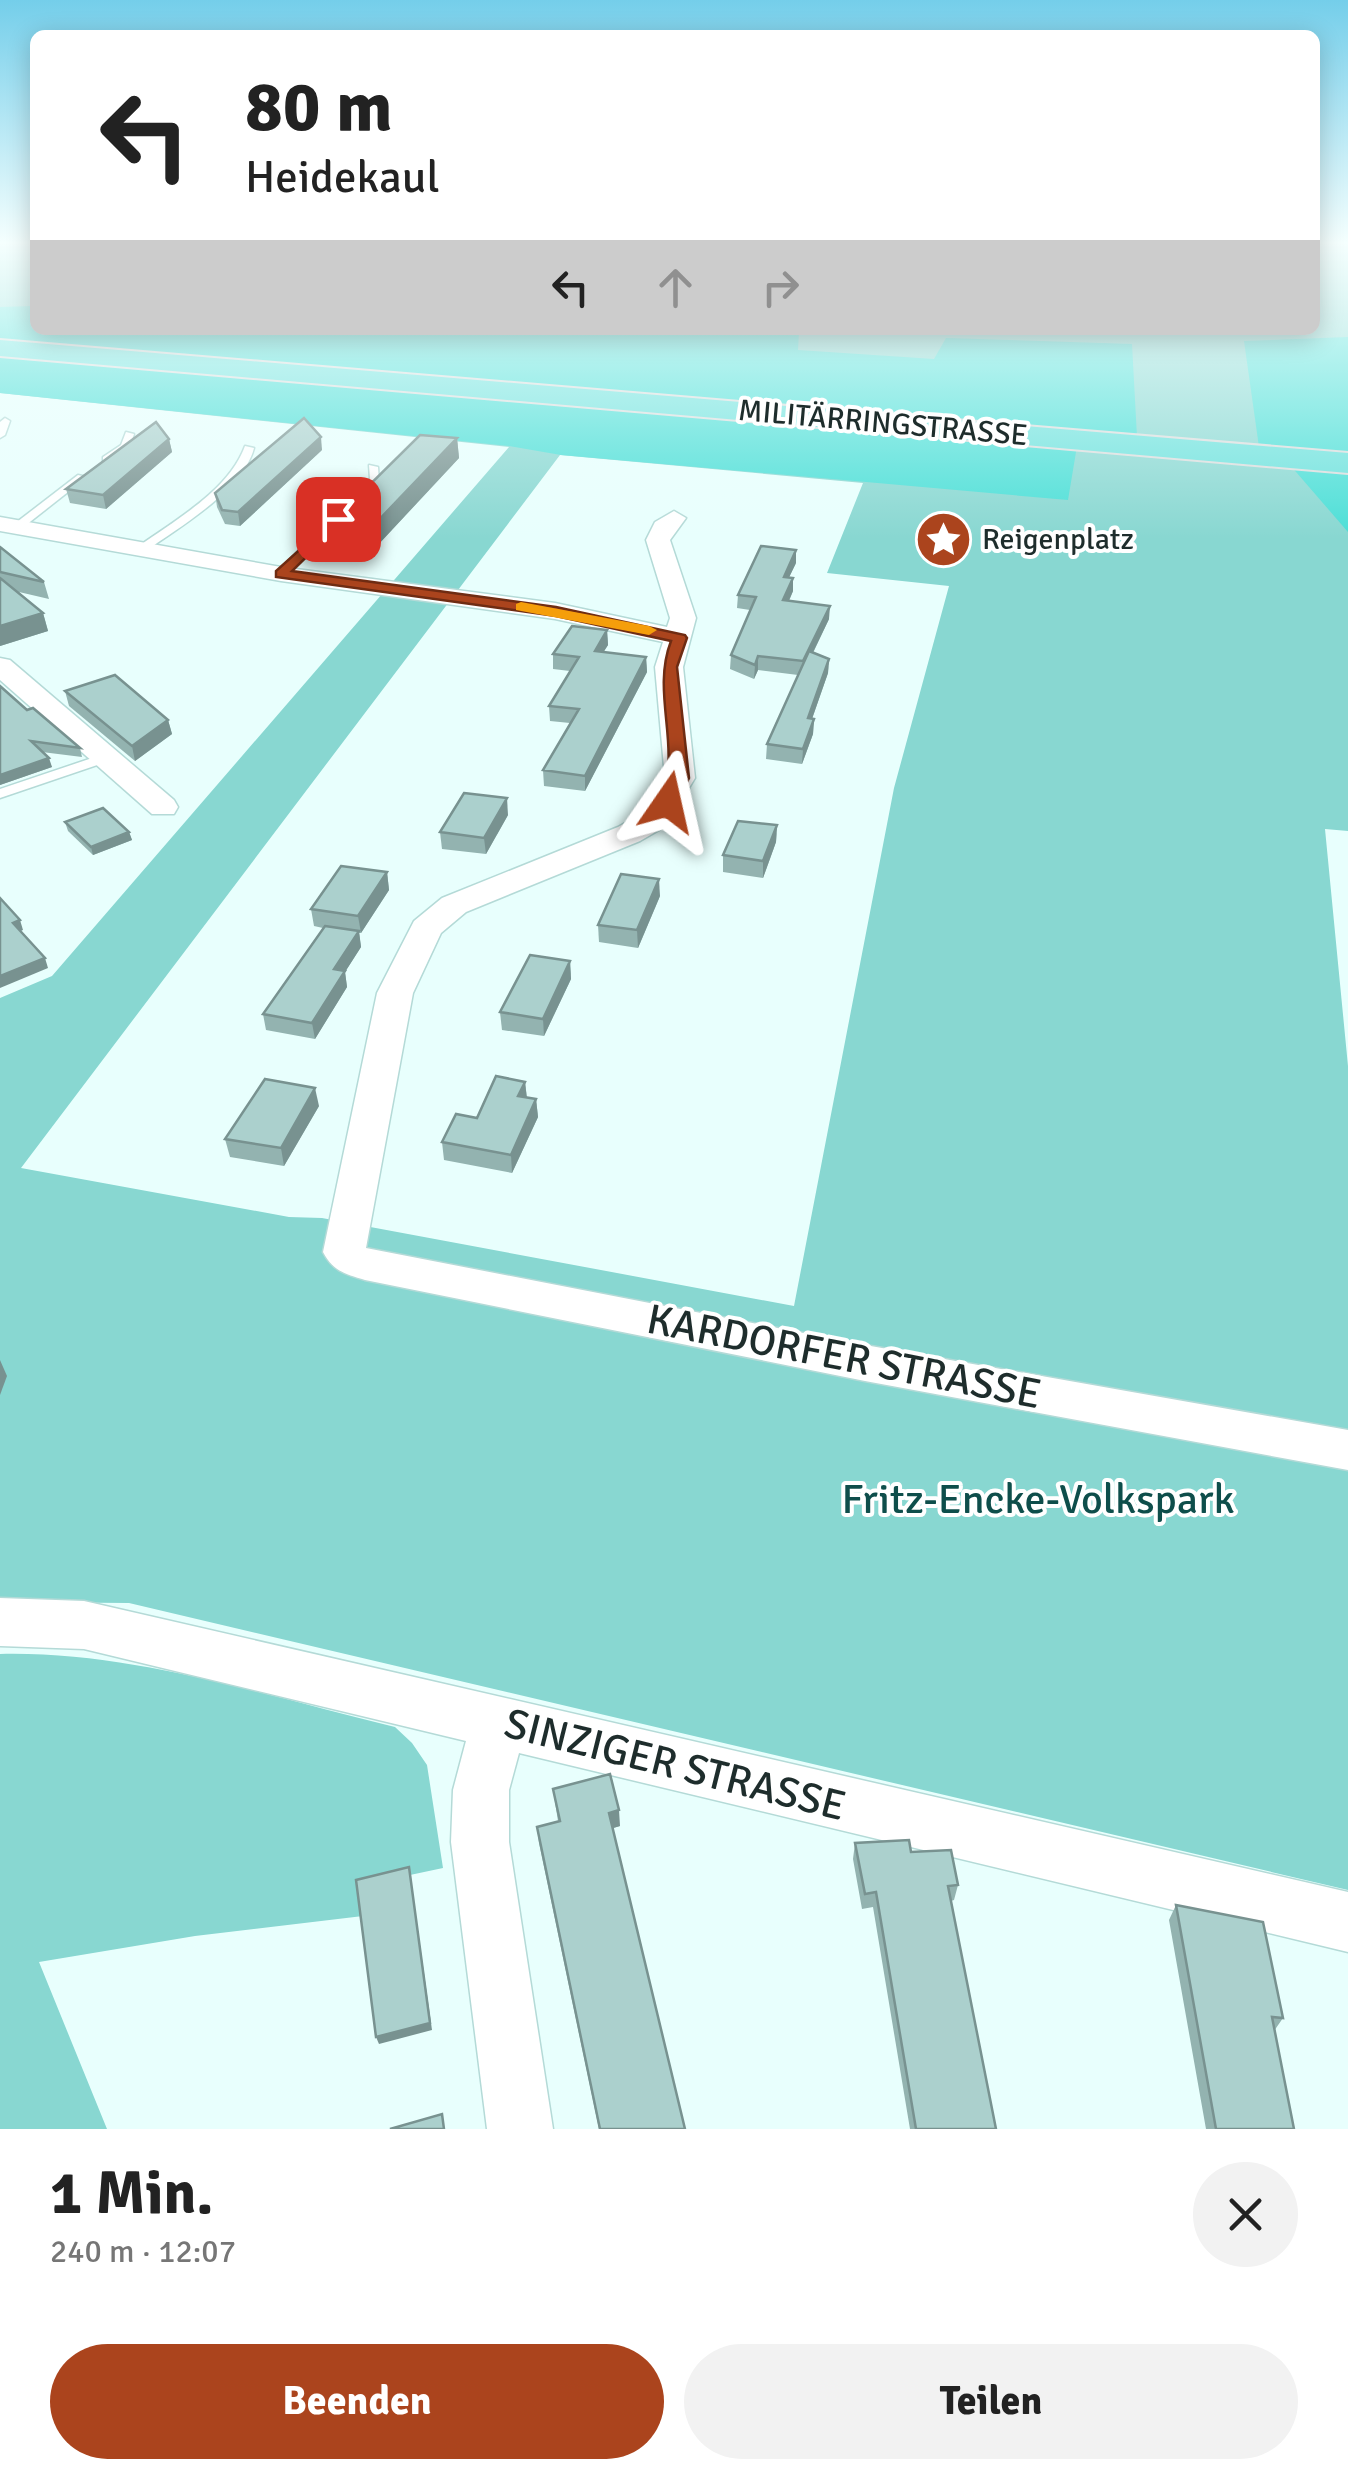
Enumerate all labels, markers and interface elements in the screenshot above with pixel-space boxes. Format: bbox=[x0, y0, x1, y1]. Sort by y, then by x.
text: 80 m bbox=[245, 64, 393, 150]
icon: left bbox=[80, 70, 210, 200]
text: Heidekaul bbox=[245, 150, 440, 205]
icon: left bbox=[543, 260, 598, 315]
icon: ahead bbox=[648, 260, 703, 315]
icon: right bbox=[753, 260, 808, 315]
street label: MILITÄRRINGSTRASSE bbox=[737, 392, 1029, 454]
pin bbox=[296, 477, 381, 562]
icon: arrive bbox=[311, 492, 366, 547]
place icon: Reigenplatz bbox=[913, 509, 973, 569]
place label: Reigenplatz bbox=[982, 521, 1134, 558]
position arrow bbox=[616, 750, 720, 854]
street label: KARDORFER STRASSE bbox=[643, 1294, 1045, 1420]
park label: Fritz-Encke-Volkspark bbox=[841, 1474, 1235, 1525]
street label: SINZIGER STRASSE bbox=[499, 1698, 851, 1832]
text: 1 Min. bbox=[50, 2157, 214, 2231]
button: close bbox=[1193, 2162, 1298, 2267]
text: 240 m · 12:07 bbox=[50, 2232, 236, 2271]
button: Beenden bbox=[50, 2344, 664, 2459]
button: Teilen bbox=[684, 2344, 1298, 2459]

